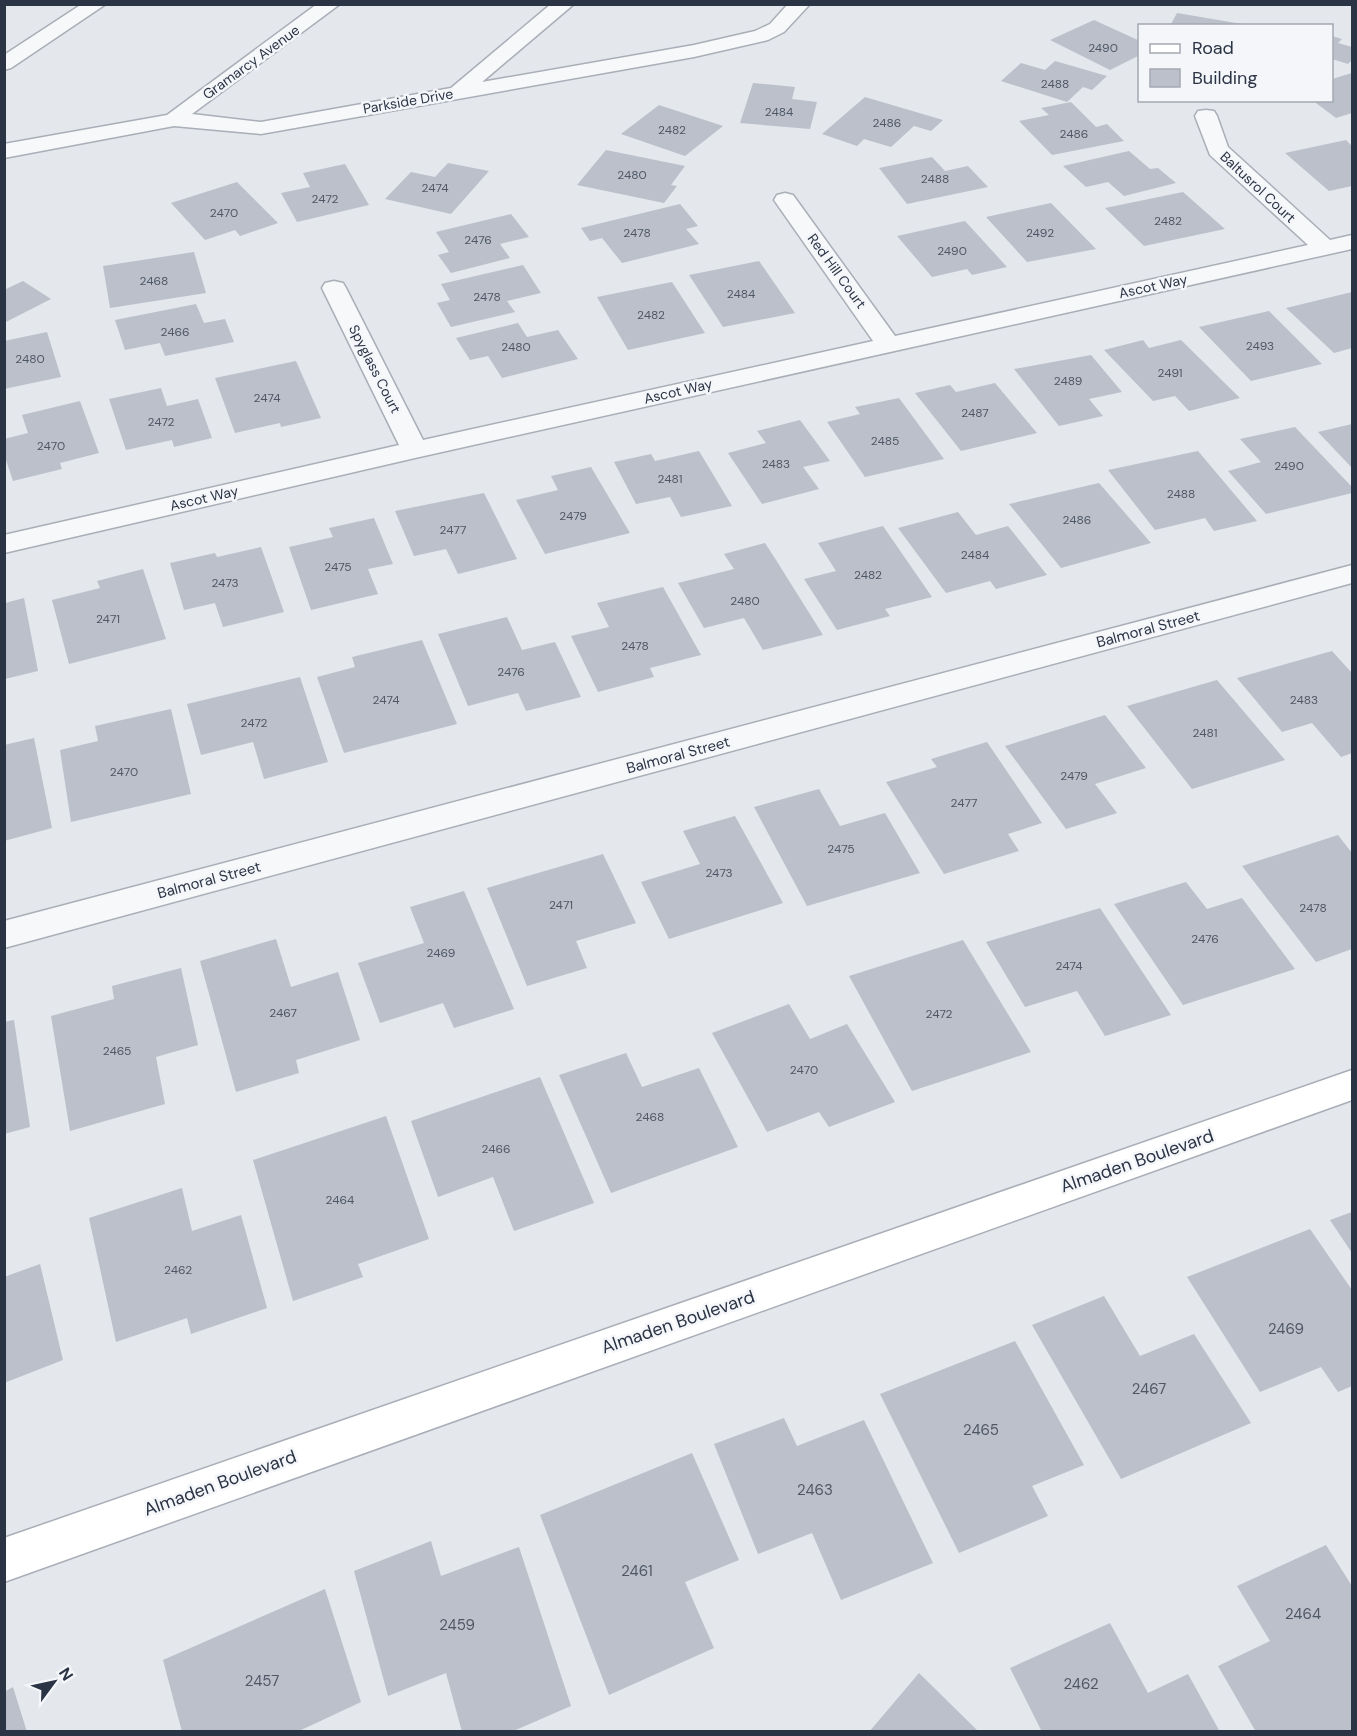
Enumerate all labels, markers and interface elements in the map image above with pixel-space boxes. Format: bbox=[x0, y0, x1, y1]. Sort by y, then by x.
street label: Gramarcy Avenue bbox=[199, 21, 303, 103]
legend bbox=[1138, 24, 1333, 102]
text: Road bbox=[1192, 36, 1234, 60]
house number: 2490 bbox=[1088, 40, 1118, 56]
text: Building bbox=[1192, 66, 1257, 90]
house number: 2488 bbox=[1041, 76, 1069, 92]
street label: Parkside Drive bbox=[362, 84, 455, 118]
house number: 2484 bbox=[765, 104, 793, 120]
house number: 2486 bbox=[873, 115, 901, 131]
house number: 2482 bbox=[658, 122, 686, 138]
house number: 2486 bbox=[1060, 126, 1088, 142]
street label: Baltusrol Court bbox=[1216, 147, 1300, 227]
house number: 2480 bbox=[617, 167, 647, 183]
house number: 2488 bbox=[921, 171, 949, 187]
house number: 2474 bbox=[422, 180, 448, 196]
house number: 2472 bbox=[311, 191, 339, 207]
house number: 2470 bbox=[210, 205, 238, 221]
house number: 2482 bbox=[1154, 213, 1182, 229]
house number: 2478 bbox=[623, 225, 651, 241]
house number: 2492 bbox=[1026, 225, 1054, 241]
street label: Red Hill Court bbox=[804, 230, 870, 312]
house number: 2476 bbox=[464, 232, 492, 248]
house number: 2490 bbox=[937, 243, 967, 259]
street label: Ascot Way bbox=[1117, 270, 1189, 302]
house number: 2468 bbox=[140, 273, 168, 289]
house number: 2484 bbox=[727, 286, 755, 302]
house number: 2478 bbox=[473, 289, 501, 305]
house number: 2482 bbox=[637, 307, 665, 323]
street label: Spyglass Court bbox=[345, 322, 405, 416]
house number: 2466 bbox=[160, 324, 190, 340]
house number: 2493 bbox=[1246, 338, 1274, 354]
house number: 2480 bbox=[501, 339, 531, 355]
house number: 2480 bbox=[15, 351, 45, 367]
house number: 2491 bbox=[1157, 365, 1183, 381]
house number: 2489 bbox=[1054, 373, 1082, 389]
street label: Ascot Way bbox=[642, 374, 714, 408]
house number: 2474 bbox=[254, 390, 280, 406]
house number: 2487 bbox=[961, 405, 989, 421]
house number: 2472 bbox=[147, 414, 175, 430]
house number: 2485 bbox=[871, 433, 899, 449]
house number: 2470 bbox=[37, 438, 65, 454]
house number: 2483 bbox=[762, 456, 790, 472]
house number: 2490 bbox=[1274, 458, 1304, 474]
house number: 2481 bbox=[658, 471, 682, 487]
street label: Ascot Way bbox=[168, 481, 240, 515]
house number: 2488 bbox=[1167, 486, 1195, 502]
house number: 2479 bbox=[559, 508, 587, 524]
house number: 2486 bbox=[1063, 512, 1091, 528]
house number: 2477 bbox=[440, 522, 466, 538]
house number: 2484 bbox=[961, 547, 989, 563]
house number: 2475 bbox=[324, 559, 352, 575]
house number: 2482 bbox=[854, 567, 882, 583]
house number: 2473 bbox=[211, 575, 239, 591]
house number: 2480 bbox=[730, 593, 760, 609]
street label: Balmoral Street bbox=[1094, 606, 1202, 652]
house number: 2471 bbox=[96, 611, 120, 627]
house number: 2478 bbox=[621, 638, 649, 654]
house number: 2476 bbox=[497, 664, 525, 680]
house number: 2474 bbox=[373, 692, 399, 708]
house number: 2483 bbox=[1290, 692, 1318, 708]
house number: 2472 bbox=[240, 715, 268, 731]
house number: 2481 bbox=[1193, 725, 1217, 741]
street label: Balmoral Street bbox=[624, 732, 732, 778]
house number: 2470 bbox=[110, 764, 138, 780]
house number: 2479 bbox=[1060, 768, 1088, 784]
house number: 2477 bbox=[951, 795, 977, 811]
house number: 2475 bbox=[827, 841, 855, 857]
street label: Balmoral Street bbox=[155, 857, 263, 903]
house number: 2473 bbox=[705, 865, 733, 881]
house number: 2471 bbox=[549, 897, 573, 913]
house number: 2478 bbox=[1299, 900, 1327, 916]
house number: 2476 bbox=[1191, 931, 1219, 947]
house number: 2469 bbox=[427, 945, 455, 961]
house number: 2474 bbox=[1056, 958, 1082, 974]
house number: 2467 bbox=[269, 1005, 297, 1021]
house number: 2472 bbox=[925, 1006, 953, 1022]
house number: 2465 bbox=[103, 1043, 131, 1059]
house number: 2470 bbox=[790, 1062, 818, 1078]
house number: 2468 bbox=[636, 1109, 664, 1125]
street label: Almaden Boulevard bbox=[1057, 1124, 1217, 1198]
house number: 2466 bbox=[481, 1141, 511, 1157]
house number: 2464 bbox=[326, 1192, 354, 1208]
house number: 2462 bbox=[164, 1262, 192, 1278]
street label: Almaden Boulevard bbox=[598, 1285, 758, 1359]
house number: 2469 bbox=[1268, 1319, 1304, 1339]
house number: 2467 bbox=[1132, 1379, 1166, 1399]
house number: 2465 bbox=[963, 1420, 999, 1440]
street label: Almaden Boulevard bbox=[140, 1444, 300, 1522]
house number: 2463 bbox=[797, 1480, 833, 1500]
house number: 2461 bbox=[621, 1561, 653, 1581]
house number: 2464 bbox=[1285, 1604, 1321, 1624]
house number: 2459 bbox=[439, 1615, 475, 1635]
north arrow bbox=[24, 1652, 84, 1712]
text: N bbox=[54, 1663, 78, 1685]
house number: 2457 bbox=[245, 1671, 279, 1691]
house number: 2462 bbox=[1063, 1674, 1099, 1694]

